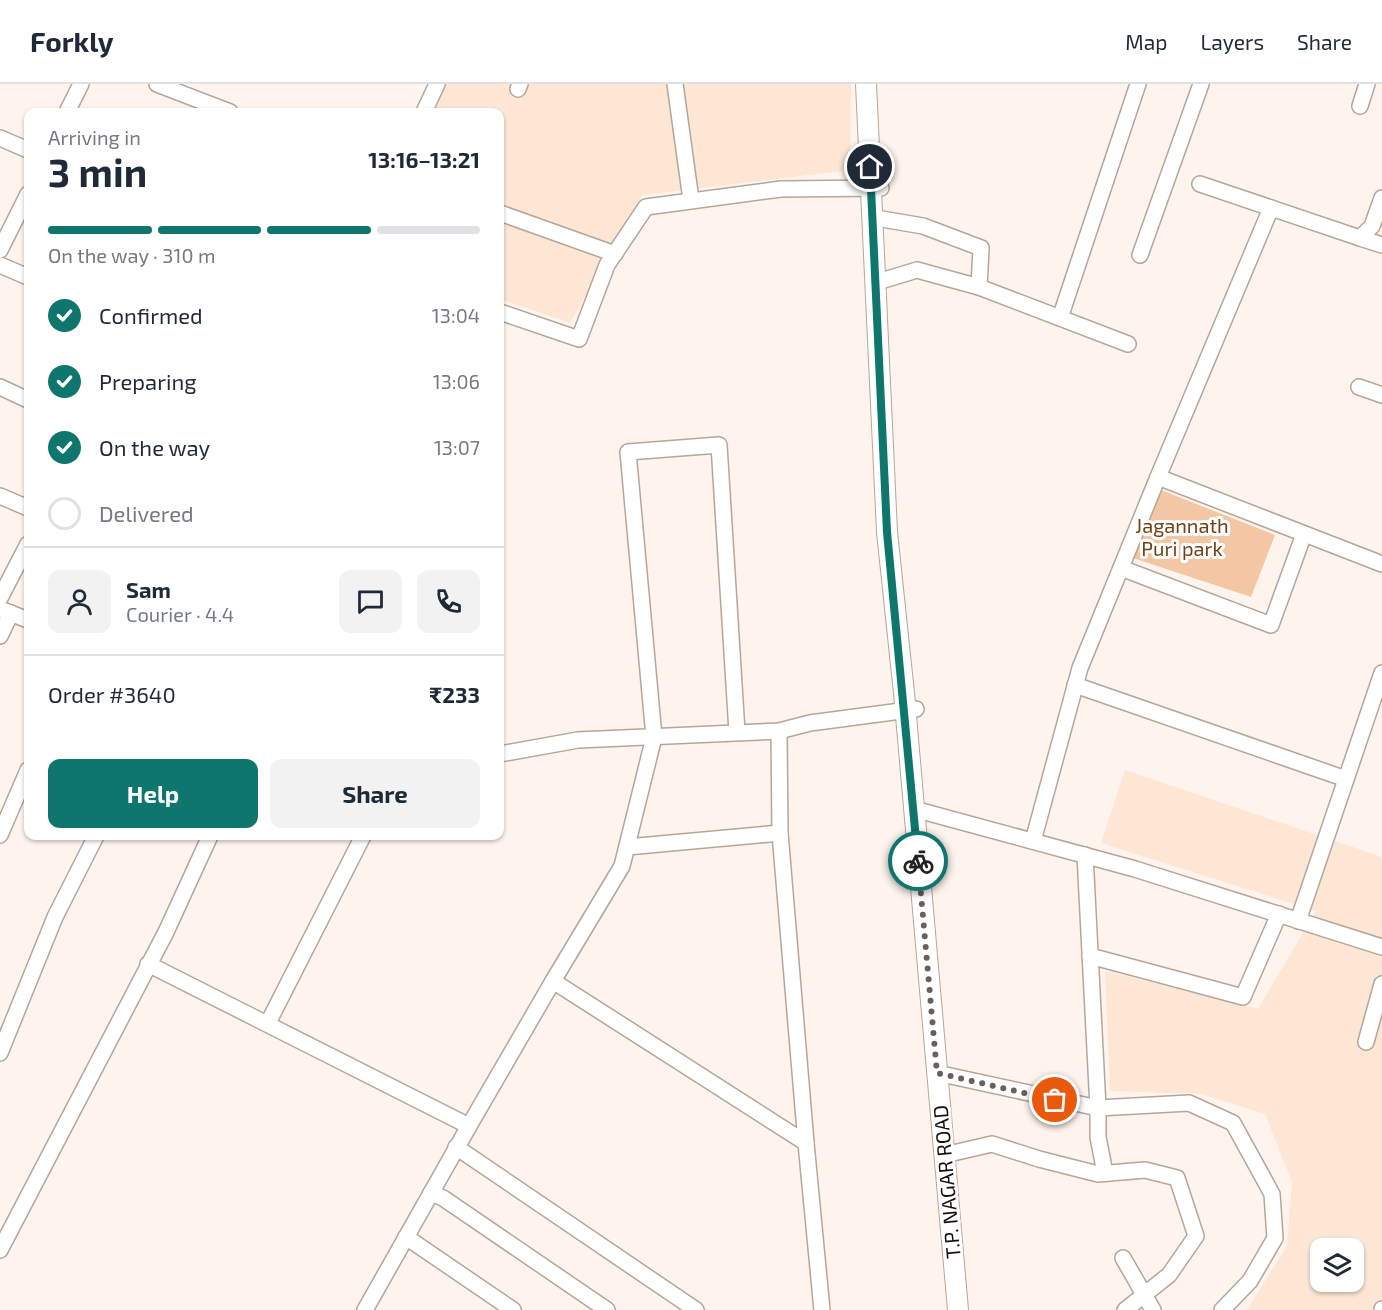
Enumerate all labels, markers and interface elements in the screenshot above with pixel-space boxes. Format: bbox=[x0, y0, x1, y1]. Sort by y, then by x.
text: Forkly bbox=[30, 24, 114, 58]
text: Map bbox=[1125, 29, 1167, 54]
text: Layers bbox=[1200, 29, 1264, 54]
text: Share bbox=[1297, 29, 1352, 54]
text: Arriving in bbox=[48, 125, 141, 149]
pin bbox=[844, 141, 895, 192]
text: 13:16–13:21 bbox=[368, 146, 480, 172]
text: 3 min bbox=[48, 148, 147, 195]
icon: home bbox=[853, 150, 886, 183]
text: On the way · 310 m bbox=[48, 243, 215, 267]
icon: check bbox=[48, 299, 81, 332]
text: Confirmed bbox=[99, 302, 203, 328]
text: 13:04 bbox=[432, 303, 480, 327]
icon: check bbox=[48, 365, 81, 398]
text: Preparing bbox=[99, 368, 197, 394]
text: 13:06 bbox=[433, 369, 480, 393]
icon: check bbox=[48, 431, 81, 464]
text: On the way bbox=[99, 434, 210, 460]
text: 13:07 bbox=[434, 435, 480, 459]
text: Delivered bbox=[99, 500, 194, 526]
park label: Jagannath Puri park bbox=[1135, 513, 1229, 560]
button: person bbox=[48, 570, 111, 633]
button: chat bbox=[339, 570, 402, 633]
button: phone bbox=[417, 570, 480, 633]
text: Sam bbox=[126, 576, 171, 602]
text: Courier · 4.4 bbox=[126, 602, 234, 626]
text: Order #3640 bbox=[48, 681, 176, 707]
text: ₹233 bbox=[429, 681, 480, 707]
button: Help bbox=[48, 759, 258, 828]
button: Share bbox=[270, 759, 480, 828]
courier bbox=[888, 831, 948, 891]
icon: bike bbox=[902, 845, 935, 878]
pin bbox=[1029, 1074, 1080, 1125]
icon: bag bbox=[1038, 1083, 1071, 1116]
street label: T.P. NAGAR ROAD bbox=[927, 1104, 965, 1260]
map controls bbox=[1310, 1238, 1364, 1292]
button: layers bbox=[1310, 1238, 1364, 1292]

